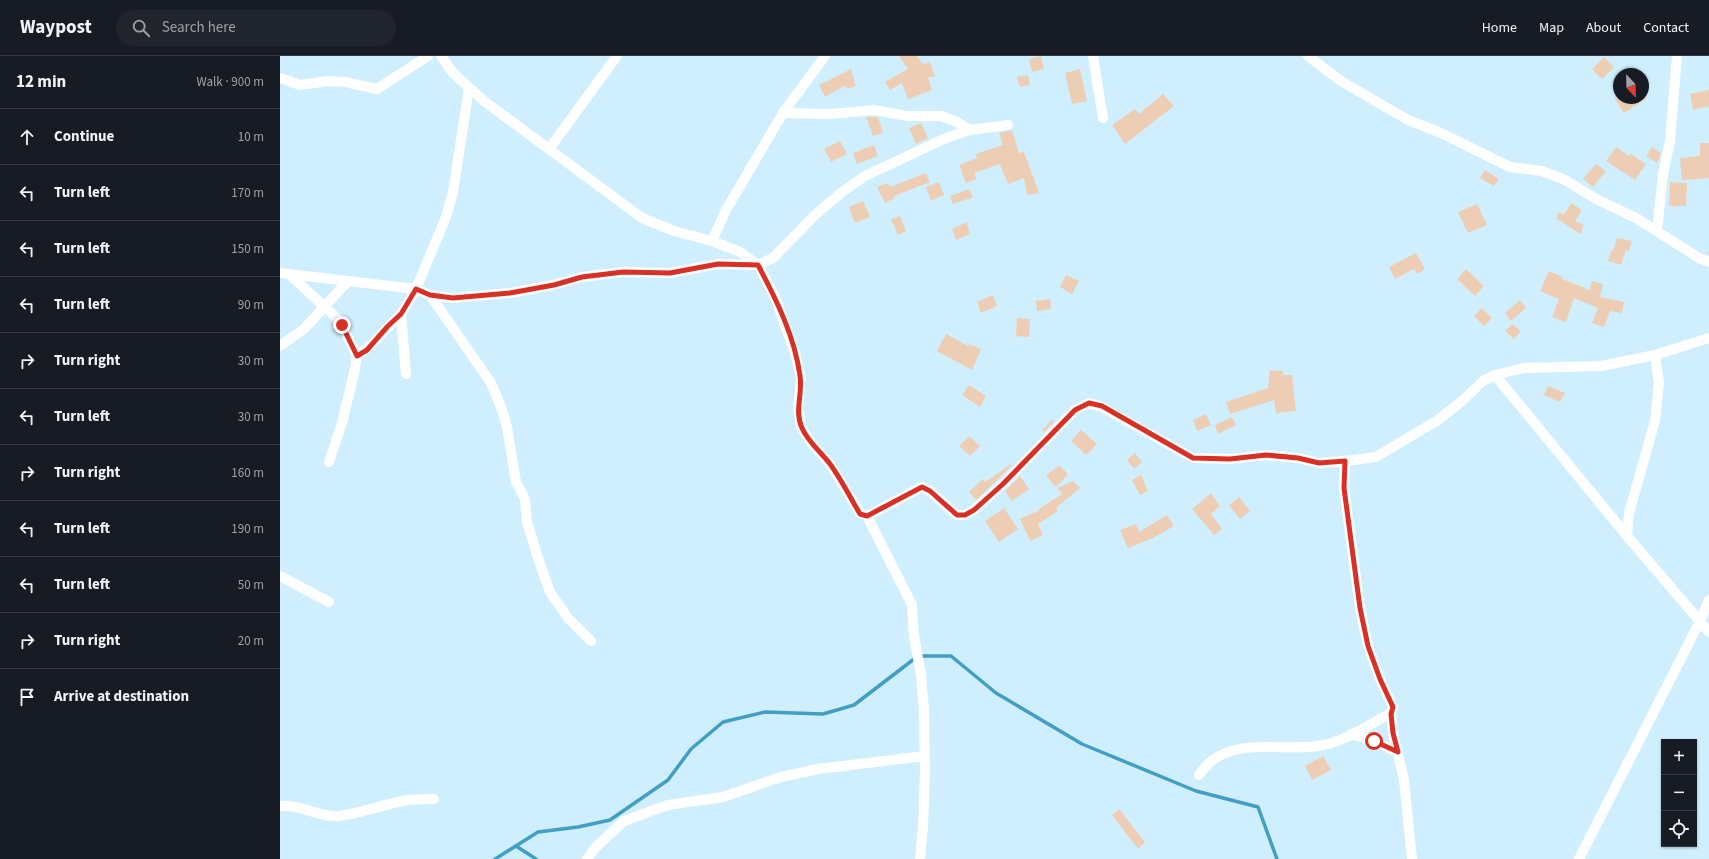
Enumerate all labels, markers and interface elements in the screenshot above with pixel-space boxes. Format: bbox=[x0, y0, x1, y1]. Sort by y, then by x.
search box bbox=[116, 10, 396, 46]
text: Waypost bbox=[20, 14, 92, 41]
icon: search bbox=[130, 17, 152, 39]
text: Search here bbox=[162, 17, 236, 38]
text: Home bbox=[1482, 18, 1517, 38]
text: Map bbox=[1539, 18, 1564, 38]
text: About bbox=[1586, 18, 1621, 38]
text: Contact bbox=[1643, 18, 1689, 38]
north arrow bbox=[1613, 68, 1649, 104]
text: 12 min bbox=[16, 70, 66, 94]
text: Walk · 900 m bbox=[196, 73, 264, 91]
icon: ahead bbox=[16, 126, 38, 148]
text: Continue bbox=[54, 126, 114, 147]
text: 10 m bbox=[238, 128, 264, 146]
icon: left bbox=[16, 182, 38, 204]
text: Turn left bbox=[54, 182, 110, 203]
text: 170 m bbox=[231, 184, 264, 202]
icon: left bbox=[16, 238, 38, 260]
text: Turn left bbox=[54, 238, 110, 259]
text: 150 m bbox=[231, 240, 264, 258]
icon: left bbox=[16, 294, 38, 316]
text: Turn left bbox=[54, 294, 110, 315]
text: 90 m bbox=[238, 296, 264, 314]
route end bbox=[333, 316, 351, 334]
icon: right bbox=[16, 350, 38, 372]
text: Turn right bbox=[54, 350, 120, 371]
text: 30 m bbox=[238, 352, 264, 370]
icon: left bbox=[16, 406, 38, 428]
text: Turn left bbox=[54, 406, 110, 427]
text: 30 m bbox=[238, 408, 264, 426]
icon: right bbox=[16, 462, 38, 484]
text: Turn right bbox=[54, 462, 120, 483]
text: 160 m bbox=[231, 464, 264, 482]
icon: left bbox=[16, 518, 38, 540]
text: Turn left bbox=[54, 518, 110, 539]
text: 190 m bbox=[231, 520, 264, 538]
icon: left bbox=[16, 574, 38, 596]
text: Turn left bbox=[54, 574, 110, 595]
text: 50 m bbox=[238, 576, 264, 594]
icon: right bbox=[16, 630, 38, 652]
text: Turn right bbox=[54, 630, 120, 651]
text: 20 m bbox=[238, 632, 264, 650]
icon: arrive bbox=[16, 686, 38, 708]
text: Arrive at destination bbox=[54, 686, 189, 707]
route start bbox=[1365, 732, 1383, 750]
map controls bbox=[1661, 739, 1697, 847]
button: + bbox=[1661, 739, 1697, 775]
button: − bbox=[1661, 775, 1697, 811]
button: locate bbox=[1661, 811, 1697, 847]

